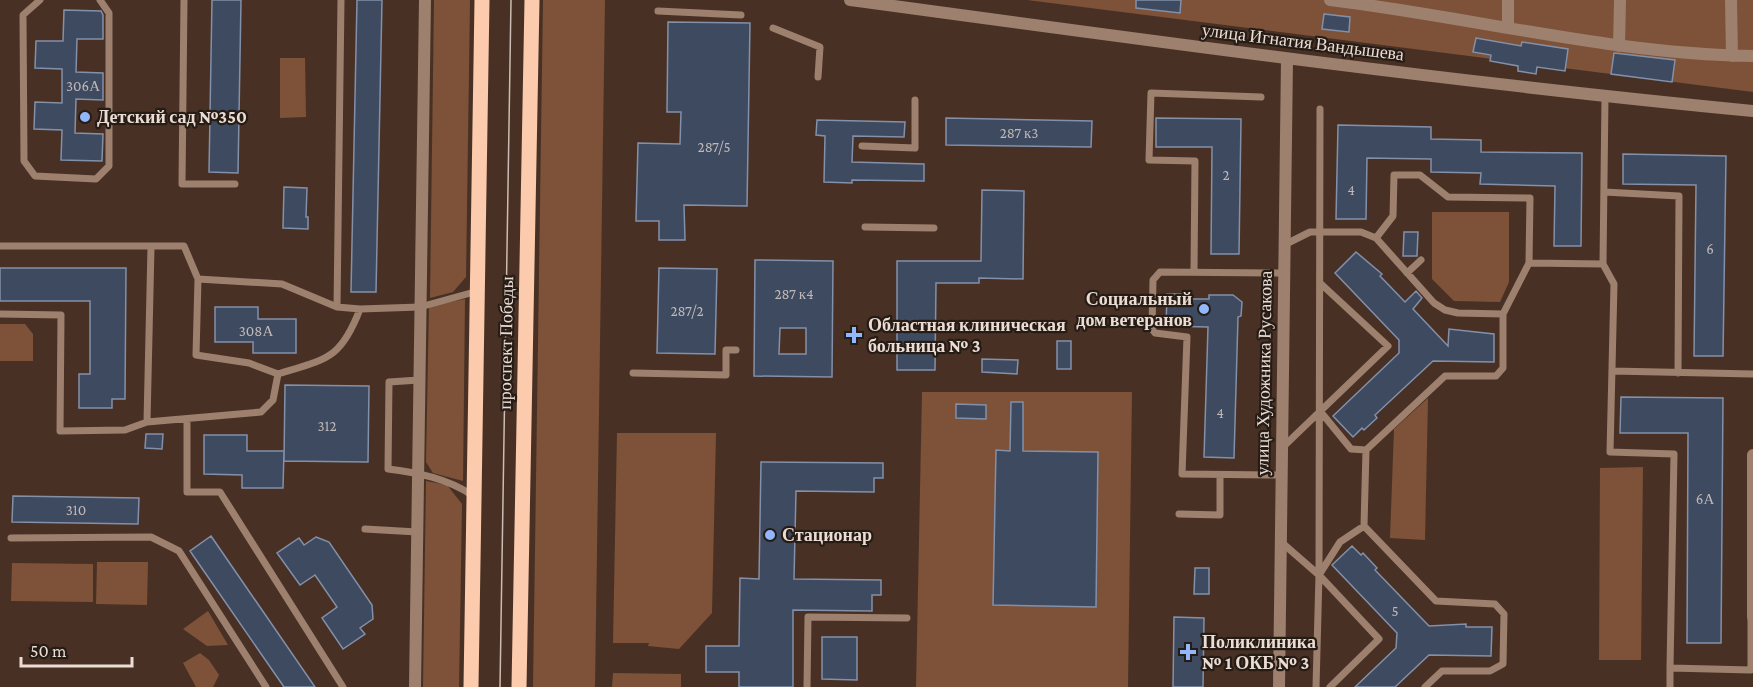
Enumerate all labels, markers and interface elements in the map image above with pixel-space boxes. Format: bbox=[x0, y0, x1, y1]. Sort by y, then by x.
street label: улица Игнатия Вандышева bbox=[1201, 20, 1405, 64]
house number: 306А bbox=[66, 78, 100, 94]
place label: Детский сад №350 bbox=[97, 107, 247, 127]
marker: Детский сад №350 bbox=[78, 110, 92, 124]
house number: 287 к3 bbox=[1000, 125, 1038, 141]
house number: 287/5 bbox=[698, 139, 730, 155]
house number: 2 bbox=[1222, 167, 1230, 183]
house number: 4 bbox=[1347, 182, 1355, 198]
house number: 6 bbox=[1706, 241, 1714, 257]
street label: улица Художника Русакова bbox=[1252, 271, 1276, 475]
street label: проспект Победы bbox=[495, 276, 517, 410]
house number: 287 к4 bbox=[774, 286, 814, 302]
place label: Социальный дом ветеранов bbox=[1076, 289, 1192, 330]
marker: Социальный дом ветеранов bbox=[1197, 302, 1211, 316]
house number: 287/2 bbox=[670, 303, 704, 319]
place label: Областная клиническая больница № 3 bbox=[868, 315, 1066, 356]
house number: 308А bbox=[239, 323, 273, 339]
marker: Областная клиническая больница № 3 bbox=[845, 326, 863, 344]
house number: 4 bbox=[1216, 405, 1224, 421]
house number: 312 bbox=[317, 418, 337, 434]
house number: 6А bbox=[1696, 491, 1714, 507]
house number: 310 bbox=[66, 502, 86, 518]
place label: Стационар bbox=[782, 525, 872, 545]
marker: Стационар bbox=[763, 528, 777, 542]
house number: 5 bbox=[1391, 603, 1399, 619]
scale bar bbox=[21, 630, 132, 668]
place label: Поликлиника № 1 ОКБ № 3 bbox=[1202, 632, 1316, 673]
text: 50 m bbox=[30, 641, 67, 661]
marker: Поликлиника № 1 ОКБ № 3 bbox=[1179, 643, 1197, 661]

